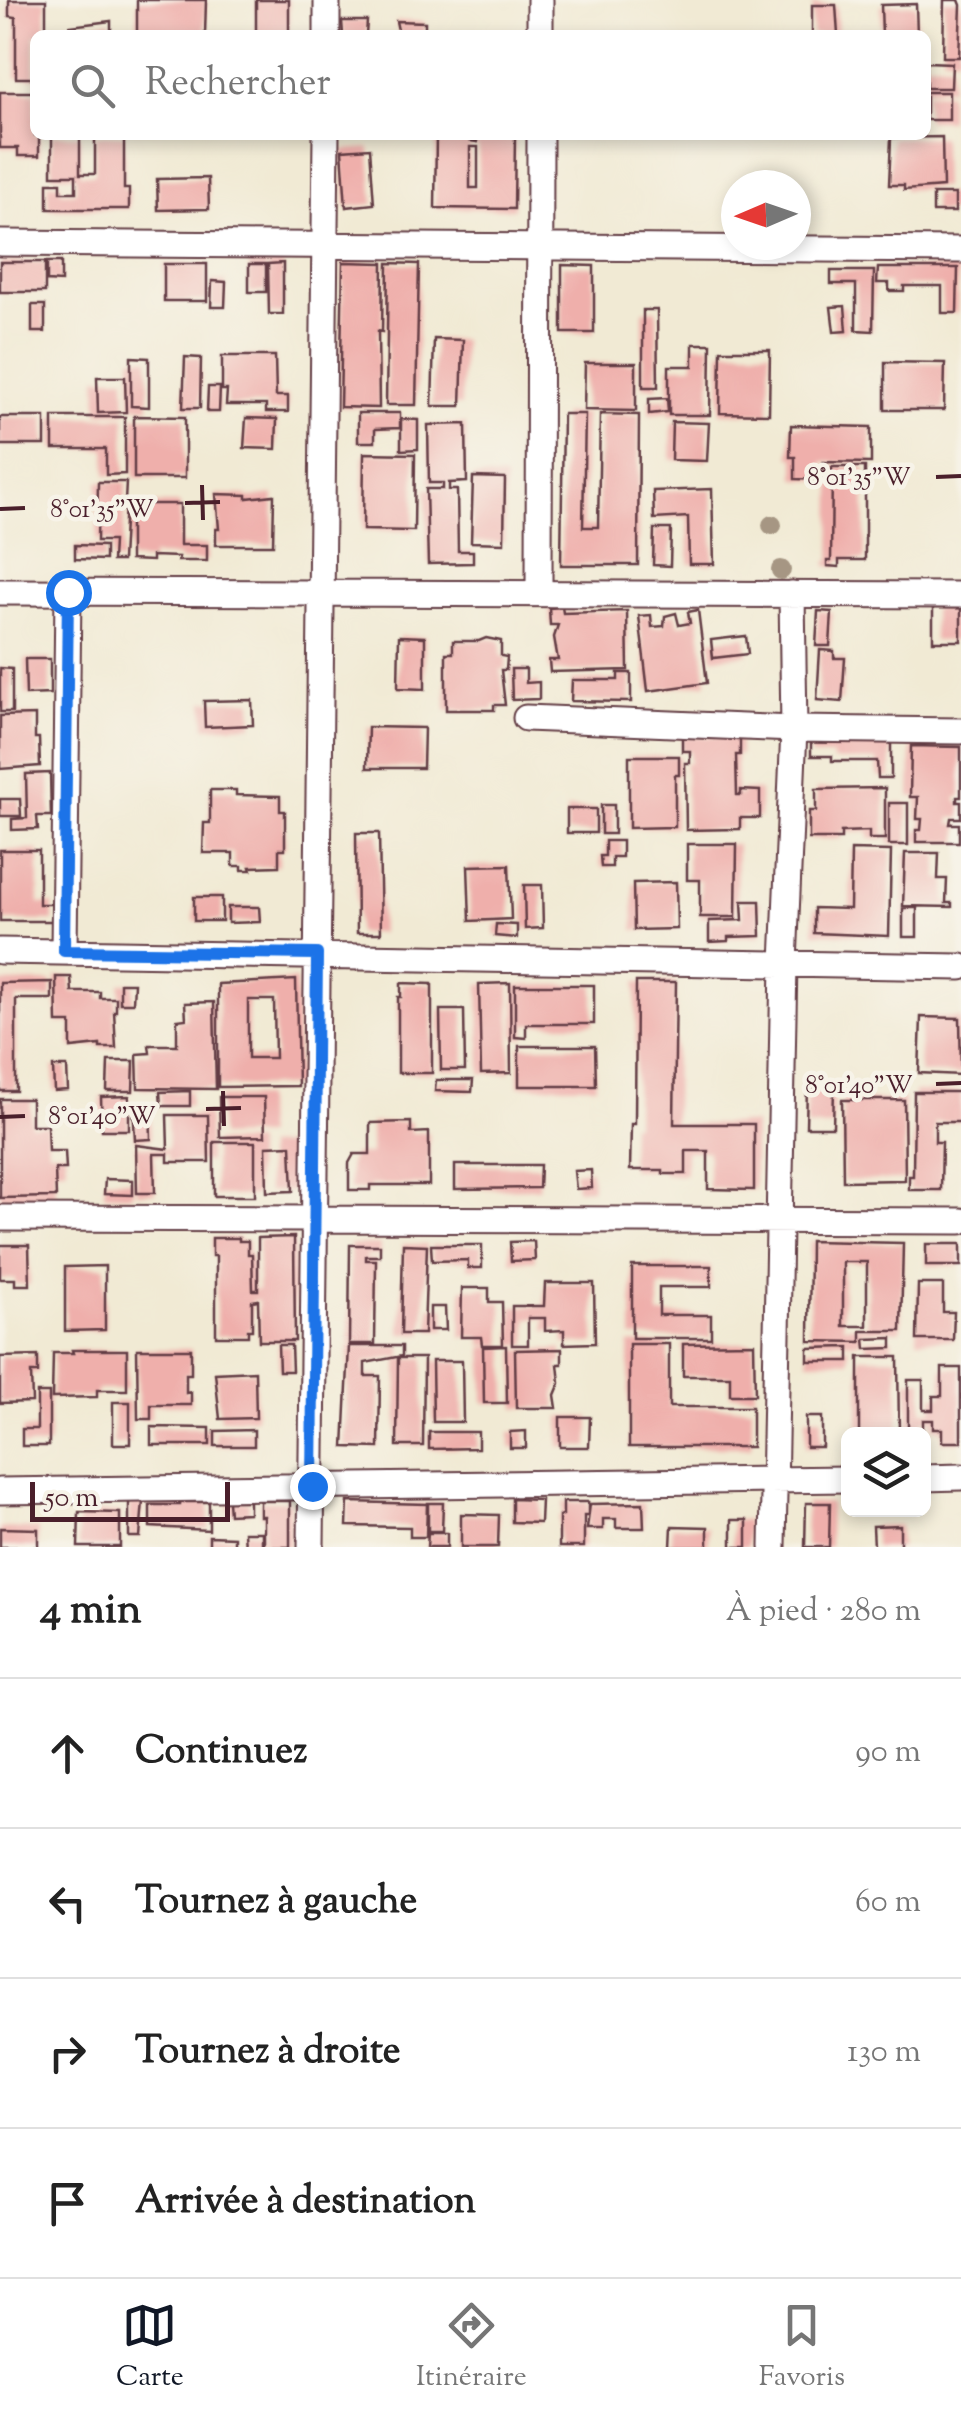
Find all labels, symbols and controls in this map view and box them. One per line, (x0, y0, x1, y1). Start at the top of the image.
search box (30, 30, 931, 140)
icon: search (65, 58, 120, 113)
text: Rechercher (145, 58, 331, 112)
north arrow (721, 170, 811, 260)
text: 8°01'35"W (807, 461, 911, 497)
text: 8°01'35"W (50, 493, 154, 529)
route start (46, 570, 92, 616)
text: 8°01'40"W (805, 1069, 913, 1105)
text: 8°01'40"W (48, 1100, 156, 1136)
map controls (841, 1427, 931, 1517)
button: layers (841, 1427, 931, 1517)
route end (290, 1464, 336, 1510)
scale bar (30, 1477, 230, 1522)
text: 50 m (45, 1479, 99, 1519)
text: 4 min (40, 1582, 142, 1642)
text: À pied · 280 m (726, 1589, 921, 1635)
icon: ahead (40, 1726, 95, 1781)
text: Continuez (135, 1726, 307, 1780)
text: 90 m (855, 1730, 921, 1776)
icon: left (40, 1876, 95, 1931)
text: Tournez à gauche (135, 1876, 417, 1930)
text: 60 m (855, 1880, 921, 1926)
icon: right (40, 2026, 95, 2081)
text: Tournez à droite (135, 2026, 401, 2080)
text: 130 m (847, 2030, 921, 2076)
icon: arrive (40, 2176, 95, 2231)
text: Arrivée à destination (135, 2176, 476, 2230)
tab: Carte (116, 2298, 184, 2398)
tab: Itinéraire (416, 2298, 527, 2398)
tab: Favoris (759, 2298, 845, 2398)

